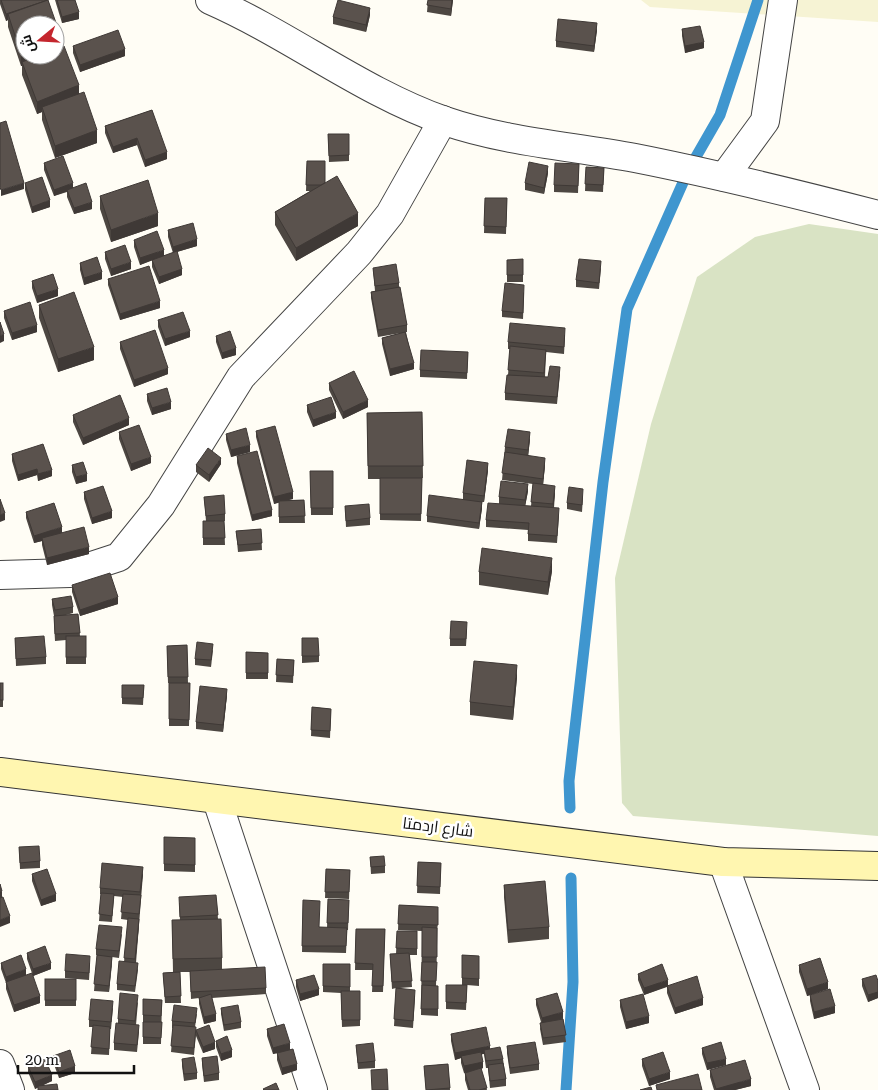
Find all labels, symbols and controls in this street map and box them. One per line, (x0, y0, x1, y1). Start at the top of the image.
north arrow (15, 15, 65, 65)
text: ش (17, 33, 39, 55)
street label: شارع اردمتا (401, 813, 474, 843)
scale bar (18, 1042, 134, 1074)
text: 20 m (25, 1051, 60, 1069)

